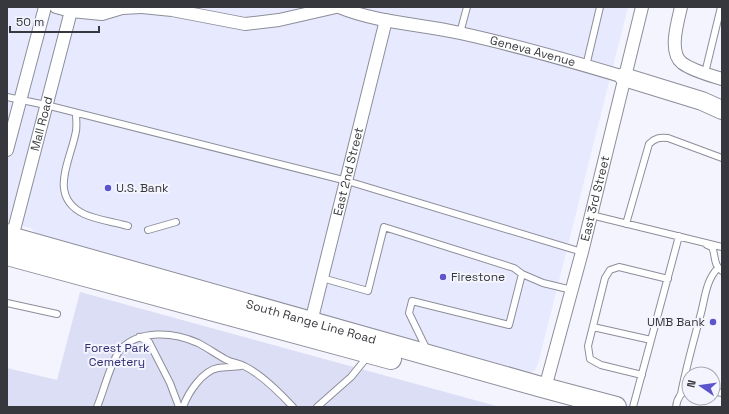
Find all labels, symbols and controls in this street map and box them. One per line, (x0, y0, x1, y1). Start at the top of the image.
scale bar (10, 8, 99, 34)
text: 50 m (16, 14, 44, 30)
street label: Geneva Avenue (488, 32, 577, 70)
street label: Mall Road (27, 95, 56, 153)
street label: East 2nd Street (330, 126, 367, 217)
street label: East 3rd Street (577, 154, 613, 243)
place label: U.S. Bank (116, 180, 169, 196)
marker: U.S. Bank (103, 183, 113, 193)
place label: Firestone (451, 269, 505, 285)
marker: Firestone (438, 272, 448, 282)
street label: South Range Line Road (244, 296, 378, 348)
place label: UMB Bank (647, 314, 706, 330)
marker: UMB Bank (708, 317, 718, 327)
park label: Forest Park Cemetery (85, 340, 150, 370)
north arrow (681, 366, 721, 406)
text: N (684, 379, 699, 389)

